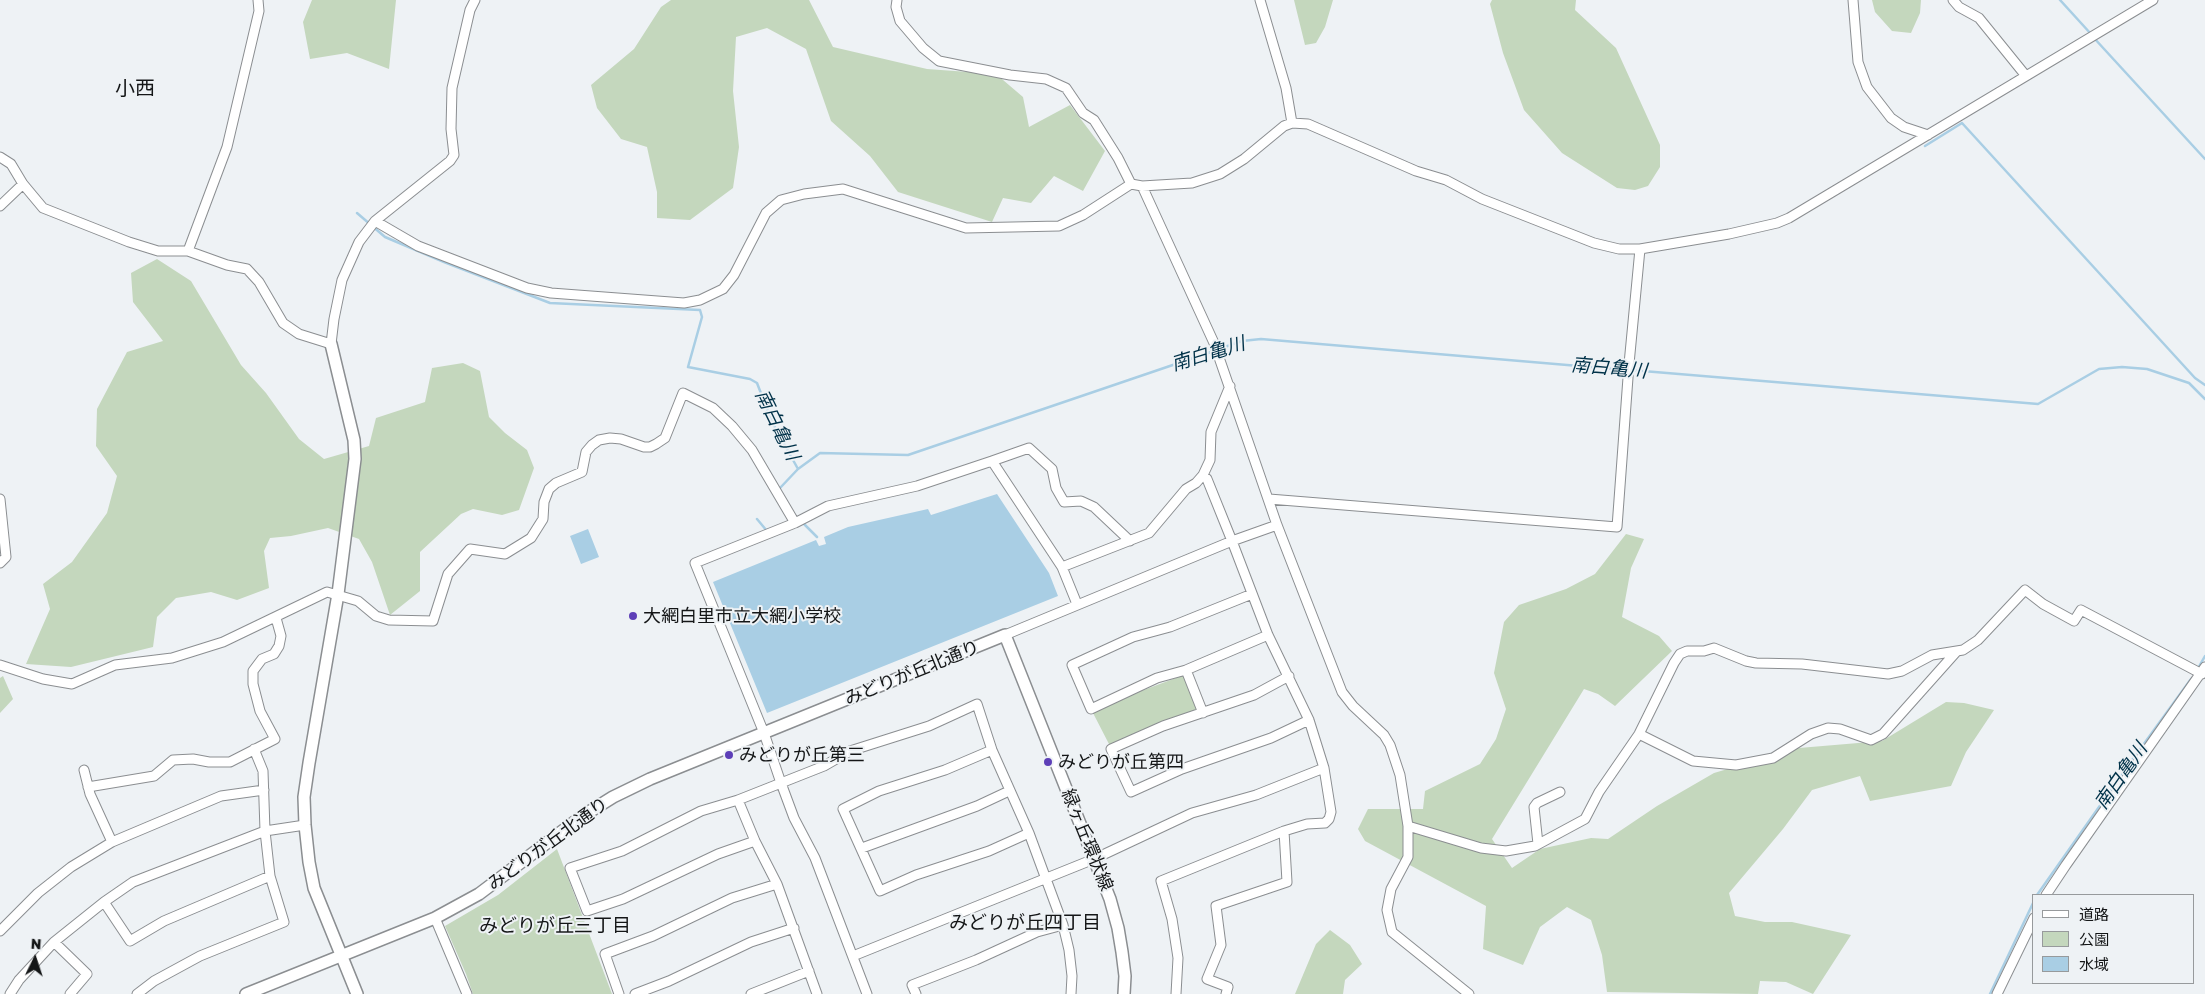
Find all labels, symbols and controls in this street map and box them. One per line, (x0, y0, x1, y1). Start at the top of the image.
district label: 小西 (115, 77, 155, 101)
water label: 南白亀川 (1168, 332, 1248, 376)
water label: 南白亀川 (1570, 353, 1648, 383)
water label: 南白亀川 (750, 386, 804, 464)
place label: 大網白里市立大網小学校 (643, 605, 841, 627)
marker: 大網白里市立大網小学校 (627, 610, 639, 622)
street label: みどりが丘北通り (841, 636, 983, 710)
water label: 南白亀川 (2090, 738, 2152, 814)
place label: みどりが丘第三 (739, 744, 865, 766)
marker: みどりが丘第三 (723, 749, 735, 761)
place label: みどりが丘第四 (1058, 751, 1184, 773)
marker: みどりが丘第四 (1042, 756, 1054, 768)
street label: 緑ヶ丘環状線 (1057, 786, 1117, 894)
street label: みどりが丘北通り (483, 793, 613, 895)
legend (2032, 894, 2195, 984)
text: 道路 (2079, 905, 2109, 923)
district label: みどりが丘四丁目 (949, 912, 1101, 934)
district label: みどりが丘三丁目 (479, 915, 631, 937)
text: 公園 (2079, 930, 2109, 948)
north arrow (10, 934, 60, 984)
text: N (30, 935, 42, 952)
text: 水域 (2079, 955, 2109, 973)

